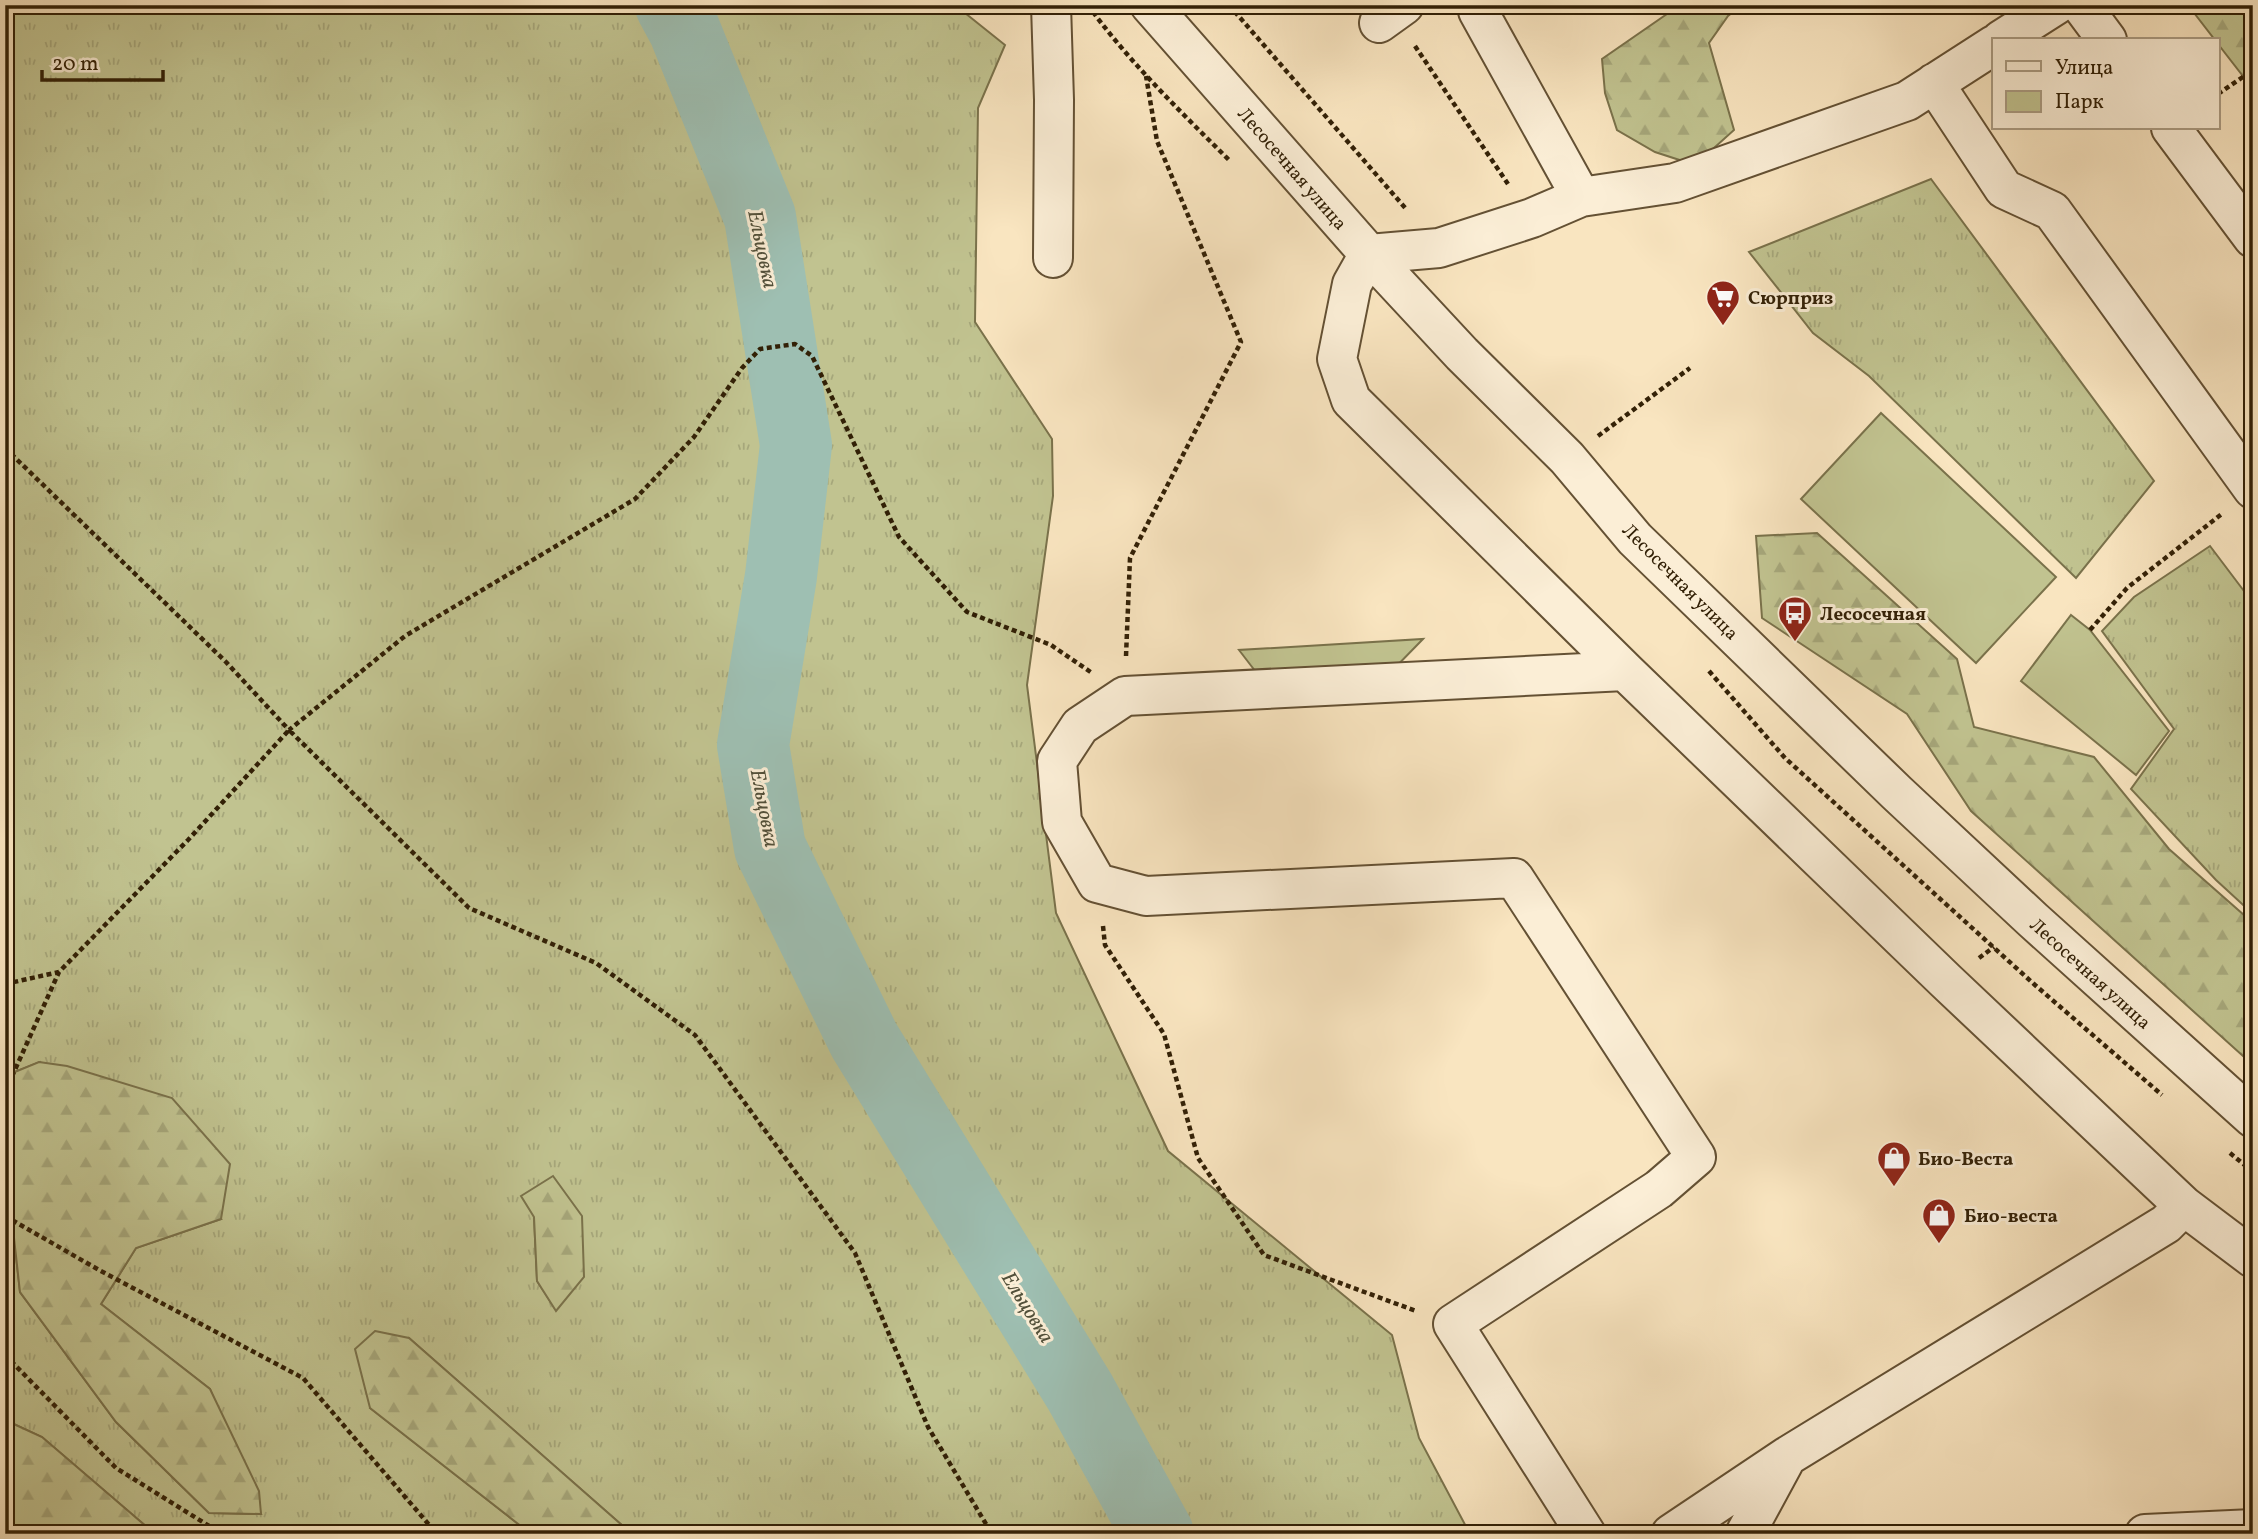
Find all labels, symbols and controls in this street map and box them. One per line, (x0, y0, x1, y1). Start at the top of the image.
scale bar (42, 38, 163, 82)
legend (1992, 38, 2220, 130)
text: 20 m (52, 50, 98, 79)
text: Улица (2055, 54, 2113, 83)
text: Парк (2055, 88, 2104, 117)
street label: Лесосечная улица (1231, 102, 1352, 236)
water label: Ельцовка (739, 207, 784, 291)
supermarket icon: Сюрприз (1704, 278, 1742, 327)
place label: Сюрприз (1748, 286, 1833, 312)
street label: Лесосечная улица (1616, 518, 1744, 646)
bus stop icon: Лесосечная (1776, 594, 1814, 643)
place label: Лесосечная (1820, 602, 1926, 628)
water label: Ельцовка (742, 767, 785, 850)
street label: Лесосечная улица (2023, 913, 2156, 1036)
shop icon: Био-Веста (1875, 1139, 1913, 1188)
place label: Био-Веста (1918, 1147, 2013, 1173)
shop icon: Био-веста (1920, 1196, 1958, 1245)
place label: Био-веста (1964, 1204, 2058, 1230)
water label: Ельцовка (993, 1266, 1060, 1349)

